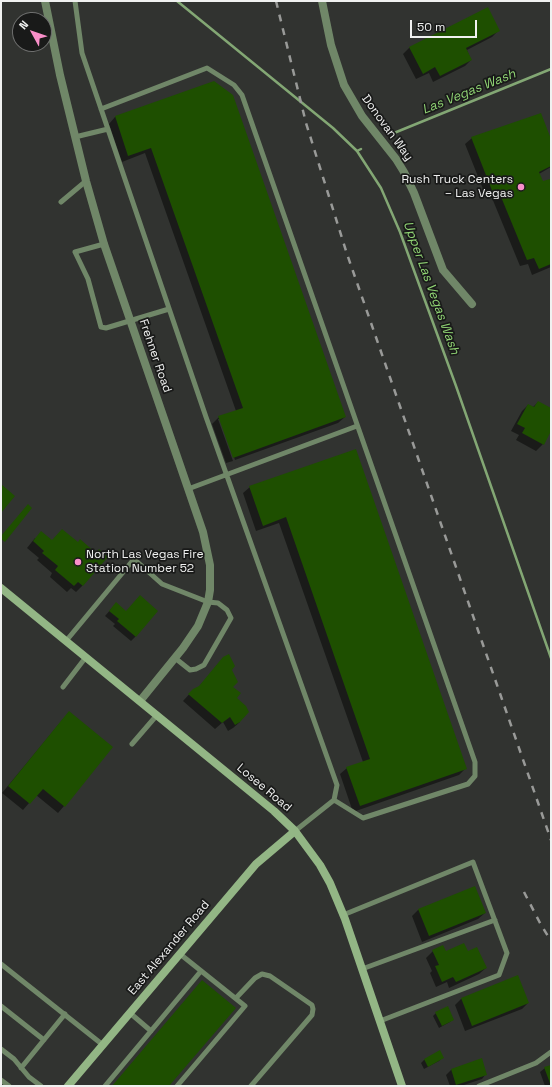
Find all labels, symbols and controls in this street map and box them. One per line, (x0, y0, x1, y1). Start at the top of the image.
north arrow (12, 12, 52, 52)
scale bar (412, 12, 479, 38)
text: N (16, 18, 31, 32)
text: 50 m (417, 19, 445, 35)
water label: Las Vegas Wash (420, 66, 518, 118)
street label: Donovan Way (358, 92, 416, 164)
place label: Rush Truck Centers – Las Vegas (401, 173, 513, 201)
marker: Rush Truck Centers – Las Vegas (516, 182, 526, 192)
water label: Upper Las Vegas Wash (400, 219, 462, 357)
street label: Frehner Road (136, 317, 174, 395)
place label: North Las Vegas Fire Station Number 52 (86, 548, 204, 576)
marker: North Las Vegas Fire Station Number 52 (73, 557, 83, 567)
street label: Losee Road (234, 761, 294, 815)
street label: East Alexander Road (125, 898, 213, 998)

